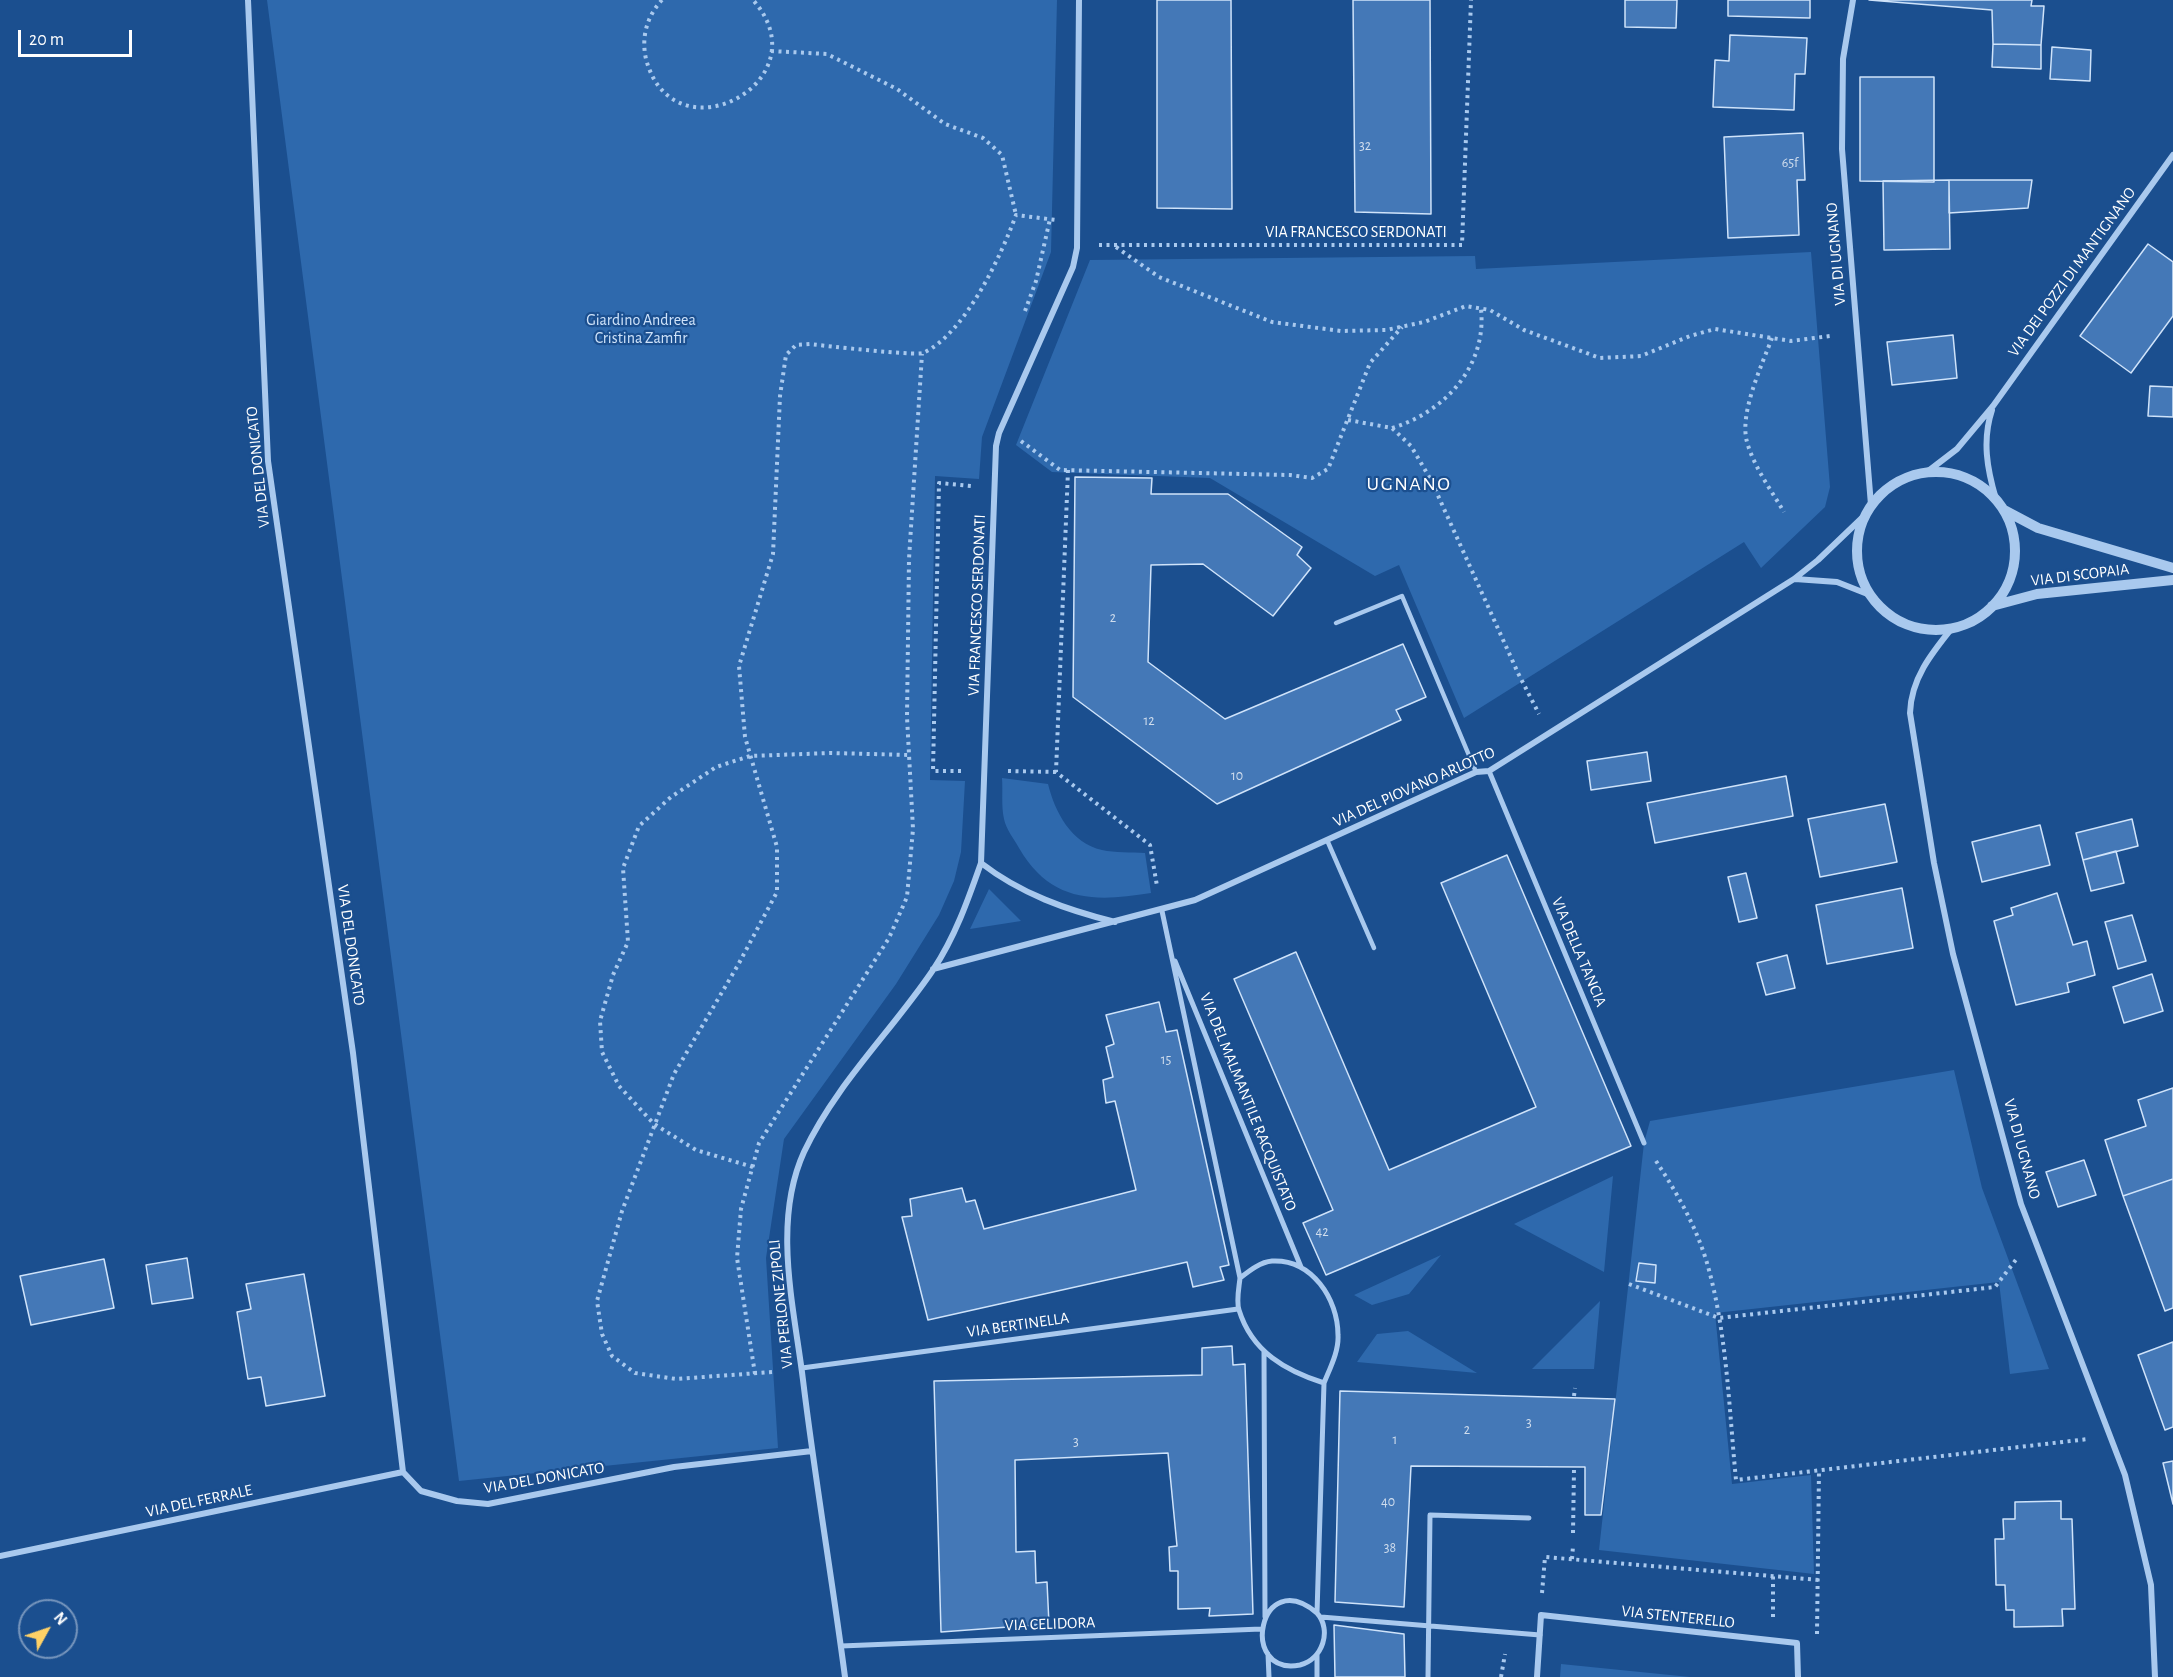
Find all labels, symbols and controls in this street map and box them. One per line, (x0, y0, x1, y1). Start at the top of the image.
scale bar (21, 18, 135, 56)
text: 20 m (29, 31, 64, 49)
house number: 32 (1359, 138, 1371, 154)
house number: 65f (1782, 155, 1798, 171)
street label: VIA DEI POZZI DI MANTIGNANO (2004, 184, 2140, 360)
street label: VIA DI UGNANO (1822, 202, 1850, 306)
street label: VIA FRANCESCO SERDONATI (1265, 222, 1447, 242)
park label: Giardino Andreea Cristina Zamfir (586, 310, 696, 348)
street label: VIA DEL DONICATO (242, 405, 274, 529)
district label: UGNANO (1367, 472, 1451, 496)
street label: VIA FRANCESCO SERDONATI (964, 514, 990, 696)
street label: VIA DI SCOPAIA (2030, 559, 2130, 591)
house number: 2 (1110, 610, 1116, 626)
house number: 12 (1143, 713, 1155, 729)
street label: VIA DEL PIOVANO ARLOTTO (1330, 743, 1498, 831)
house number: 10 (1231, 768, 1243, 784)
street label: VIA DEL DONICATO (333, 883, 369, 1007)
street label: VIA DELLA TANCIA (1547, 894, 1611, 1010)
street label: VIA DEL MALMANTILE RACQUISTATO (1195, 990, 1301, 1214)
house number: 15 (1161, 1052, 1171, 1068)
street label: VIA DI UGNANO (1999, 1097, 2045, 1201)
house number: 42 (1315, 1224, 1329, 1240)
street label: VIA PERLONE ZIPOLI (765, 1238, 797, 1370)
street label: VIA BERTINELLA (966, 1308, 1070, 1342)
house number: 3 (1526, 1415, 1532, 1431)
house number: 2 (1464, 1422, 1470, 1438)
house number: 1 (1393, 1432, 1397, 1448)
house number: 3 (1073, 1434, 1079, 1450)
street label: VIA DEL DONICATO (482, 1458, 606, 1498)
street label: VIA DEL FERRALE (144, 1480, 254, 1522)
house number: 40 (1381, 1494, 1395, 1510)
house number: 38 (1384, 1540, 1396, 1556)
north arrow (18, 1599, 78, 1659)
street label: VIA STENTERELLO (1620, 1602, 1736, 1632)
text: N (51, 1609, 70, 1628)
street label: VIA CELIDORA (1004, 1613, 1096, 1635)

